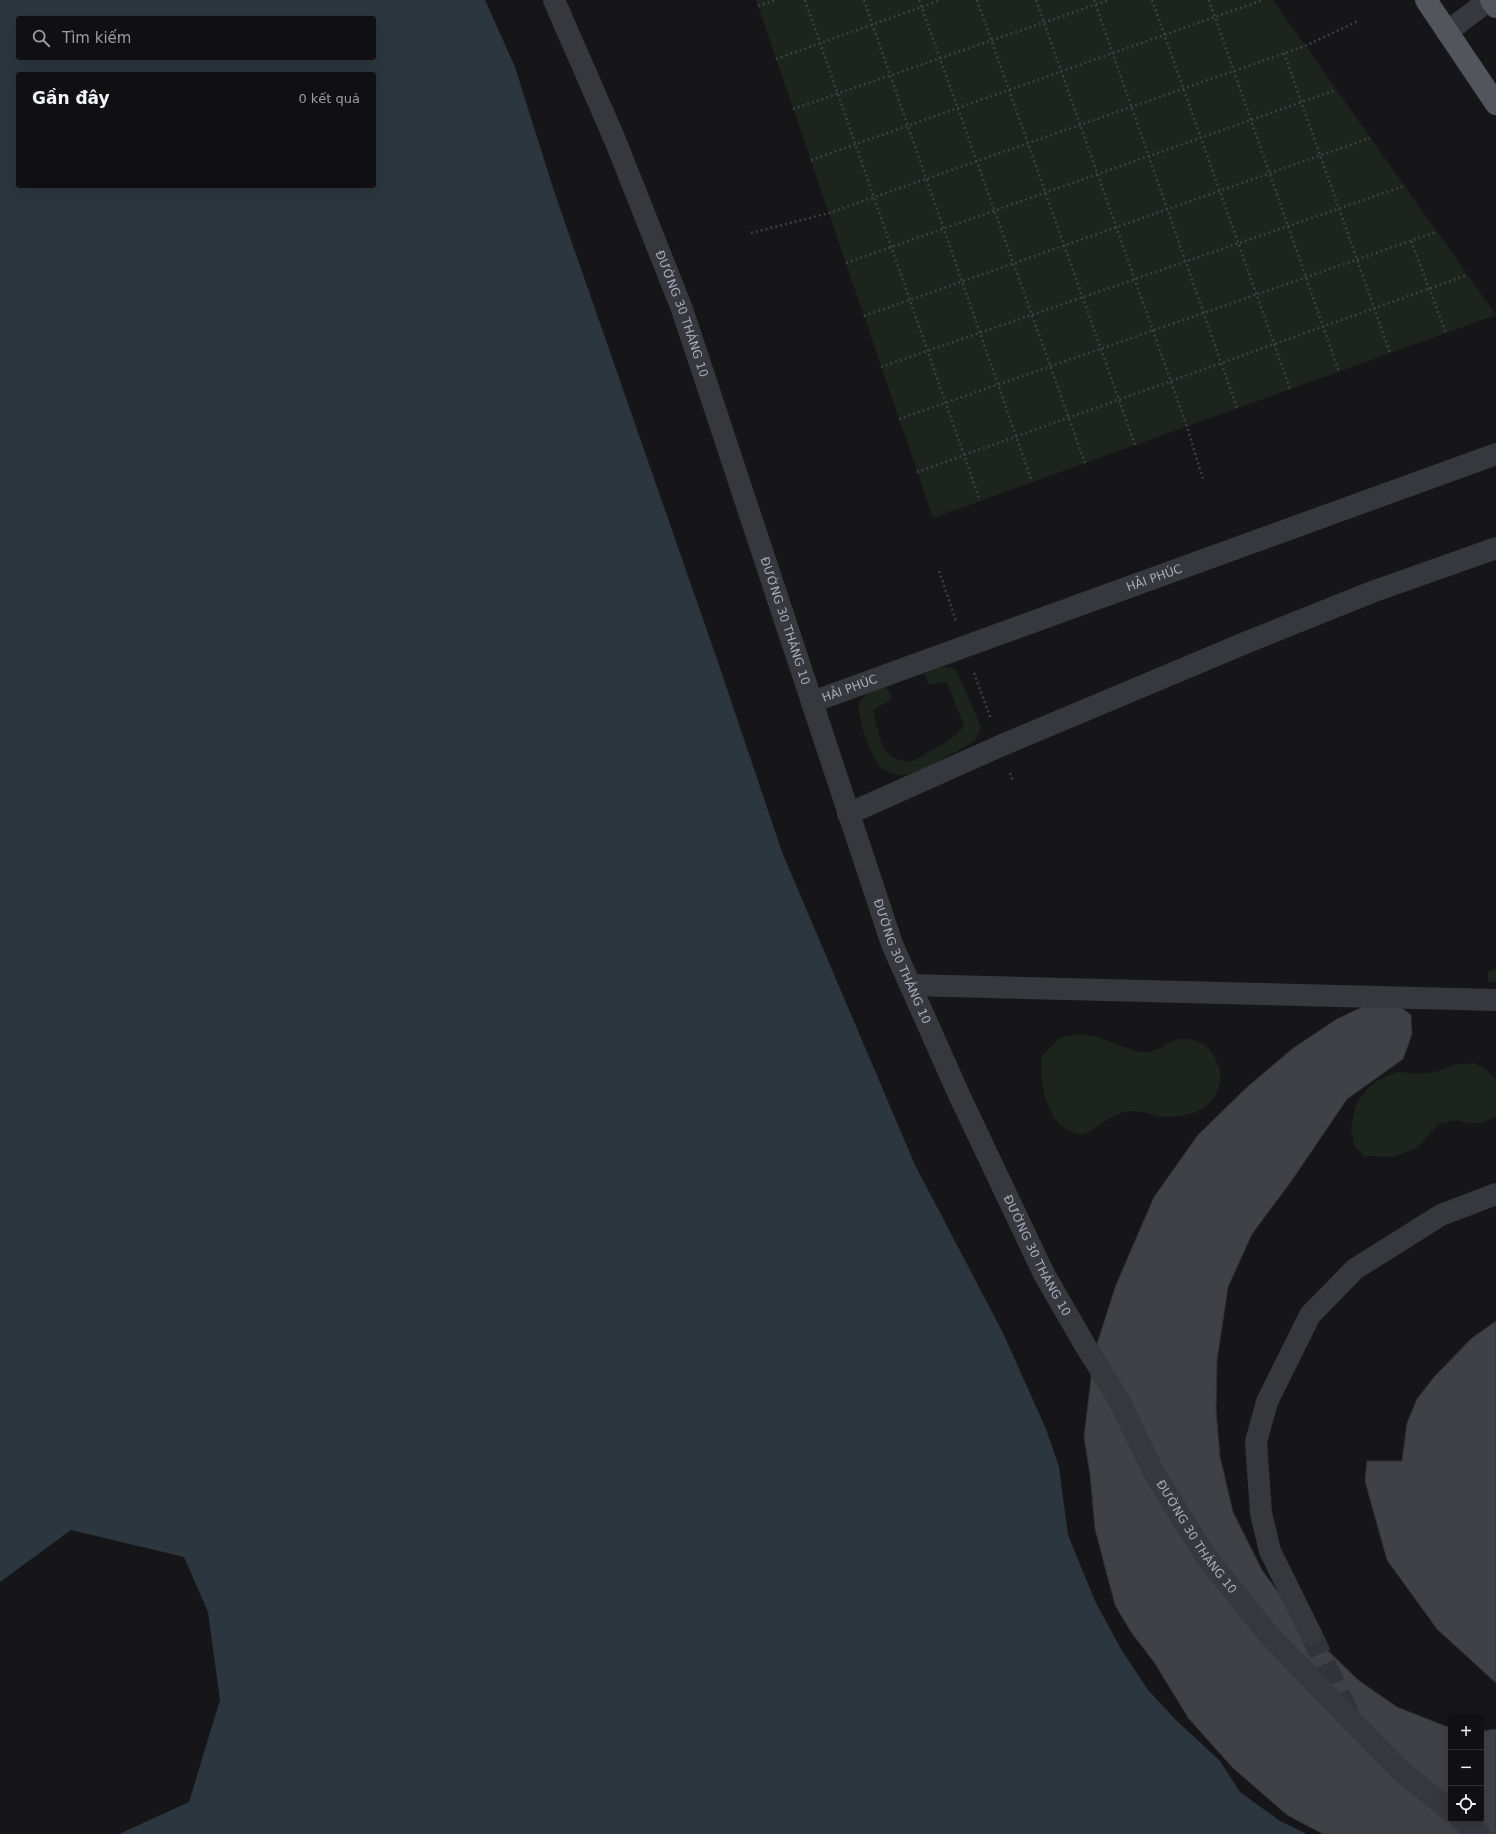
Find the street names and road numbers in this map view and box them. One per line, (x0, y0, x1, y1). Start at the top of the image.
street label: ĐƯỜNG 30 THÁNG 10 (652, 248, 711, 379)
street label: ĐƯỜNG 30 THÁNG 10 (757, 555, 813, 687)
street label: HẢI PHÚC (1125, 561, 1184, 594)
street label: HẢI PHÚC (820, 672, 879, 705)
street label: ĐƯỜNG 30 THÁNG 10 (871, 897, 934, 1026)
street label: ĐƯỜNG 30 THÁNG 10 (1001, 1193, 1074, 1318)
street label: ĐƯỜNG 30 THÁNG 10 (1153, 1478, 1240, 1596)

